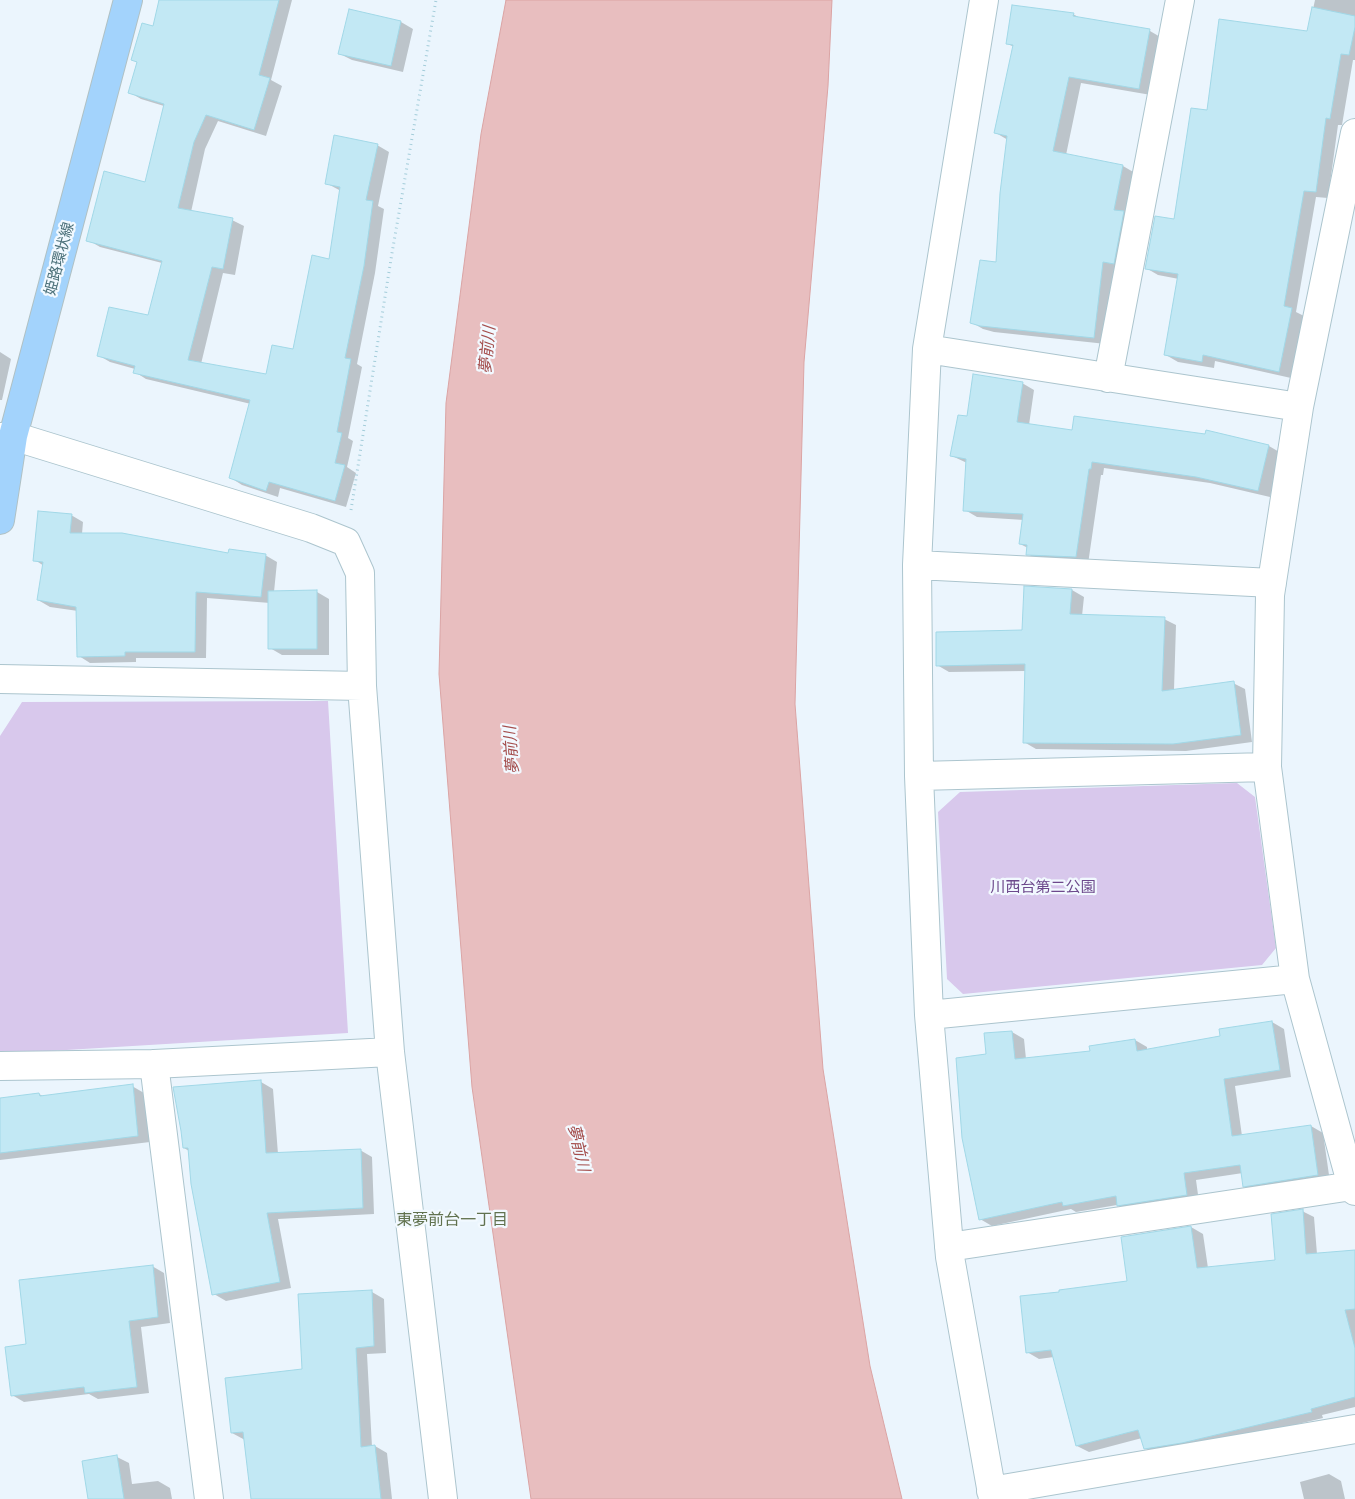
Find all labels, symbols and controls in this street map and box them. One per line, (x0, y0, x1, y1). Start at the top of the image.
street label: 姫路環状線 (42, 220, 78, 298)
water label: 夢前川 (476, 325, 500, 375)
water label: 夢前川 (501, 725, 523, 775)
park label: 川西台第二公園 (991, 879, 1095, 897)
water label: 夢前川 (563, 1122, 593, 1174)
district label: 東夢前台一丁目 (396, 1211, 508, 1231)

